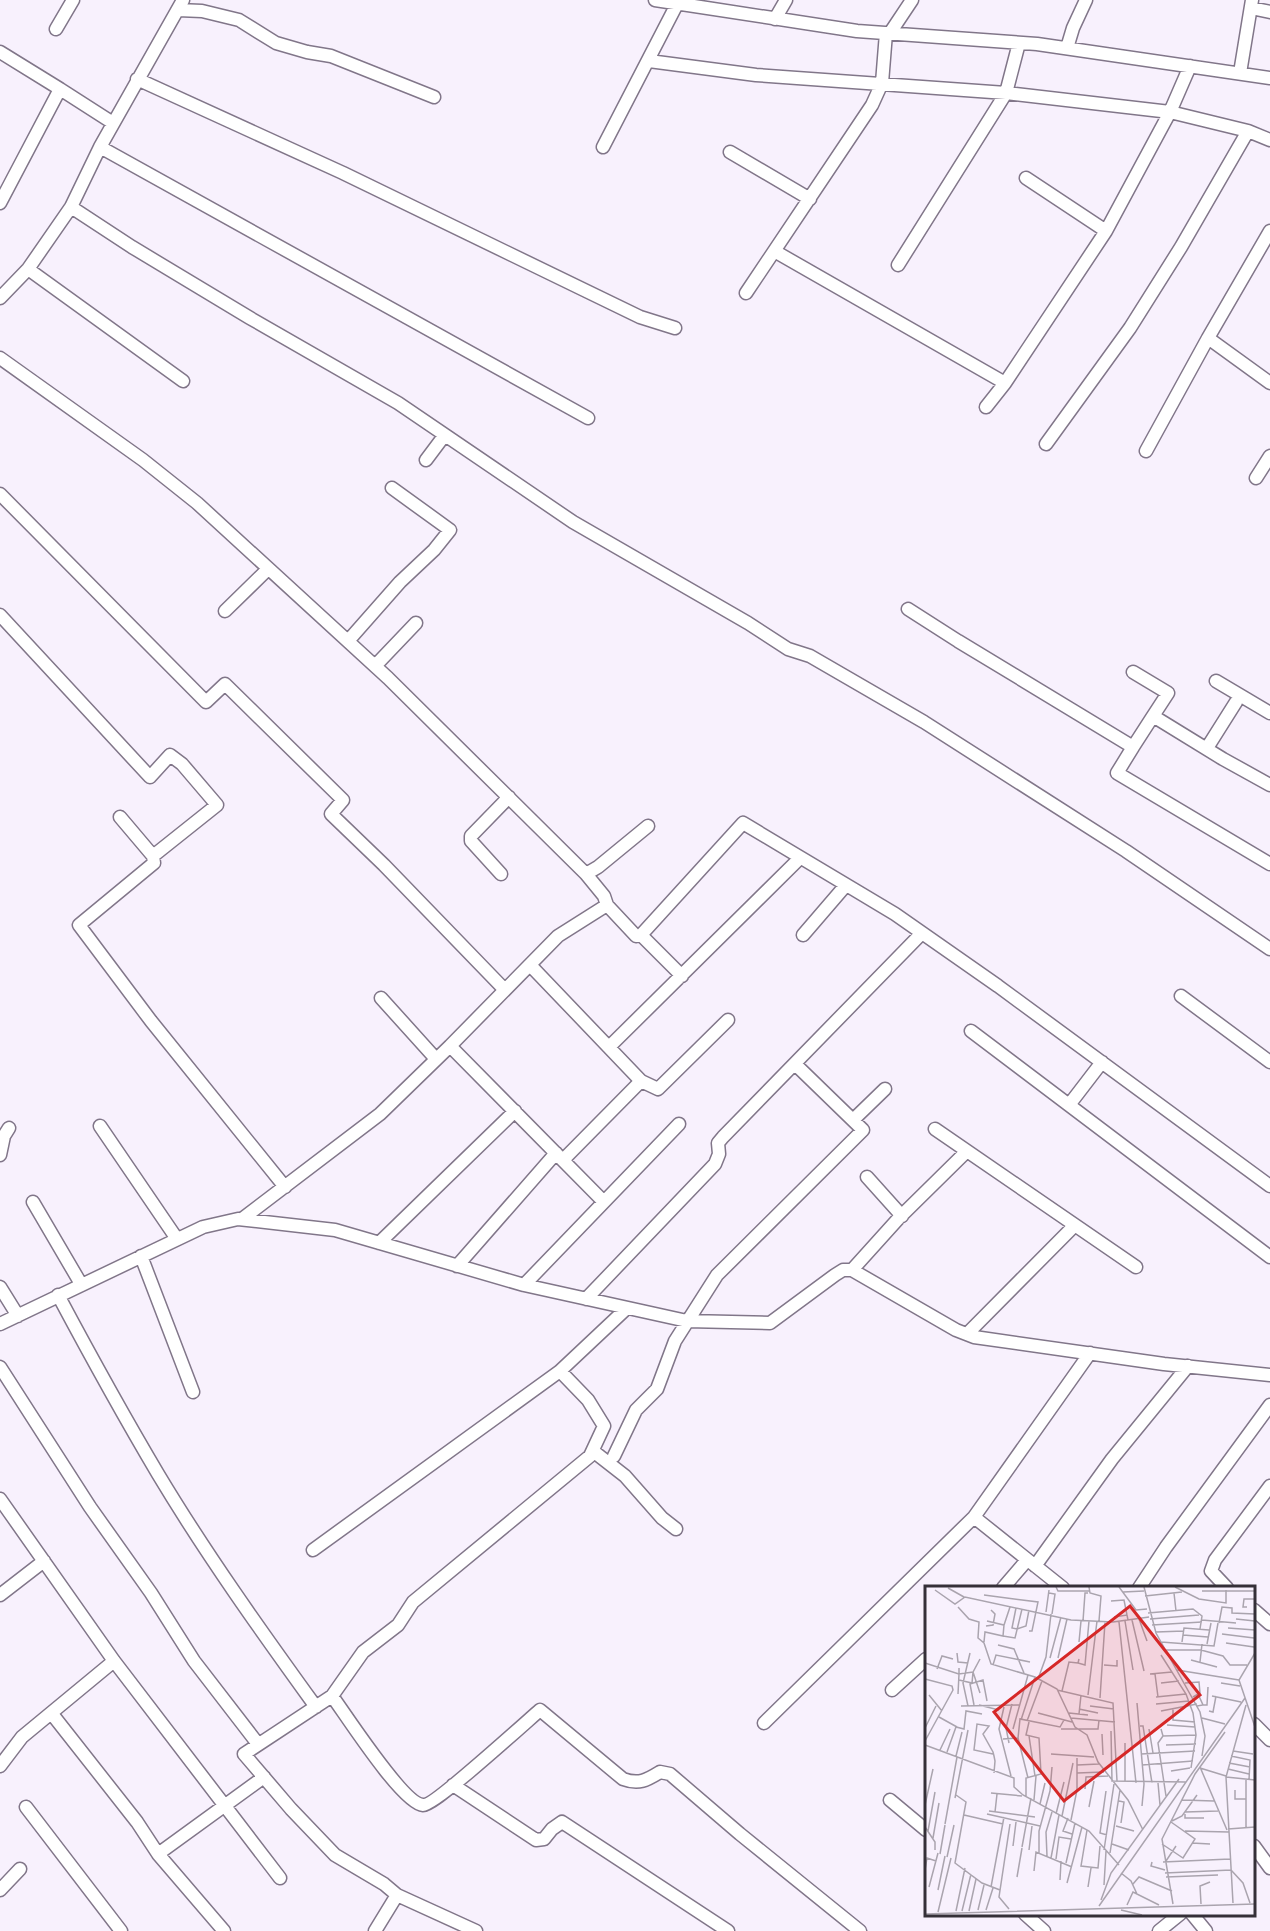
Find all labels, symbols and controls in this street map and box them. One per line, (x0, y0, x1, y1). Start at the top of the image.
inset map (925, 1586, 1255, 1916)

